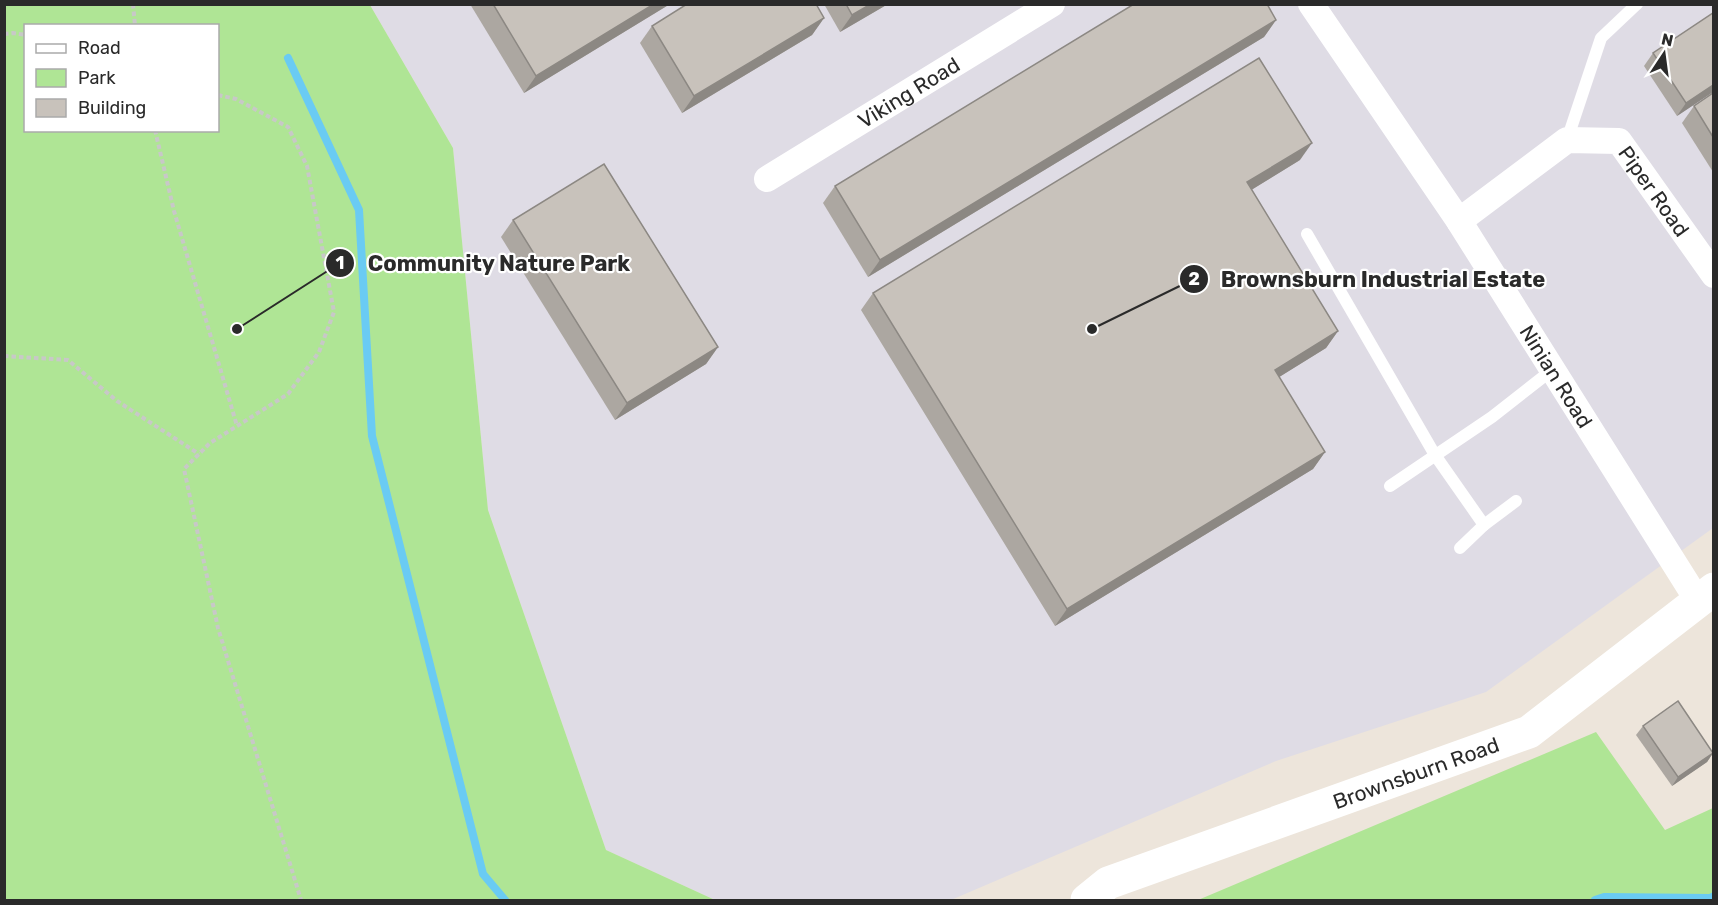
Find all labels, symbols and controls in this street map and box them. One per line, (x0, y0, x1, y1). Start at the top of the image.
legend (24, 24, 219, 132)
north arrow (1634, 24, 1694, 84)
text: N (1660, 29, 1675, 50)
text: Road (78, 37, 121, 59)
street label: Viking Road (853, 51, 964, 133)
text: Park (78, 67, 116, 89)
text: Building (78, 97, 146, 119)
street label: Piper Road (1614, 141, 1695, 241)
callout: Community Nature Park (325, 243, 642, 283)
text: Community Nature Park (368, 250, 630, 277)
text: 1 (336, 252, 344, 274)
callout: Brownsburn Industrial Estate (1179, 259, 1557, 299)
text: Brownsburn Industrial Estate (1221, 266, 1545, 293)
text: 2 (1188, 268, 1200, 290)
street label: Ninian Road (1515, 320, 1598, 432)
street label: Brownsburn Road (1329, 731, 1502, 814)

